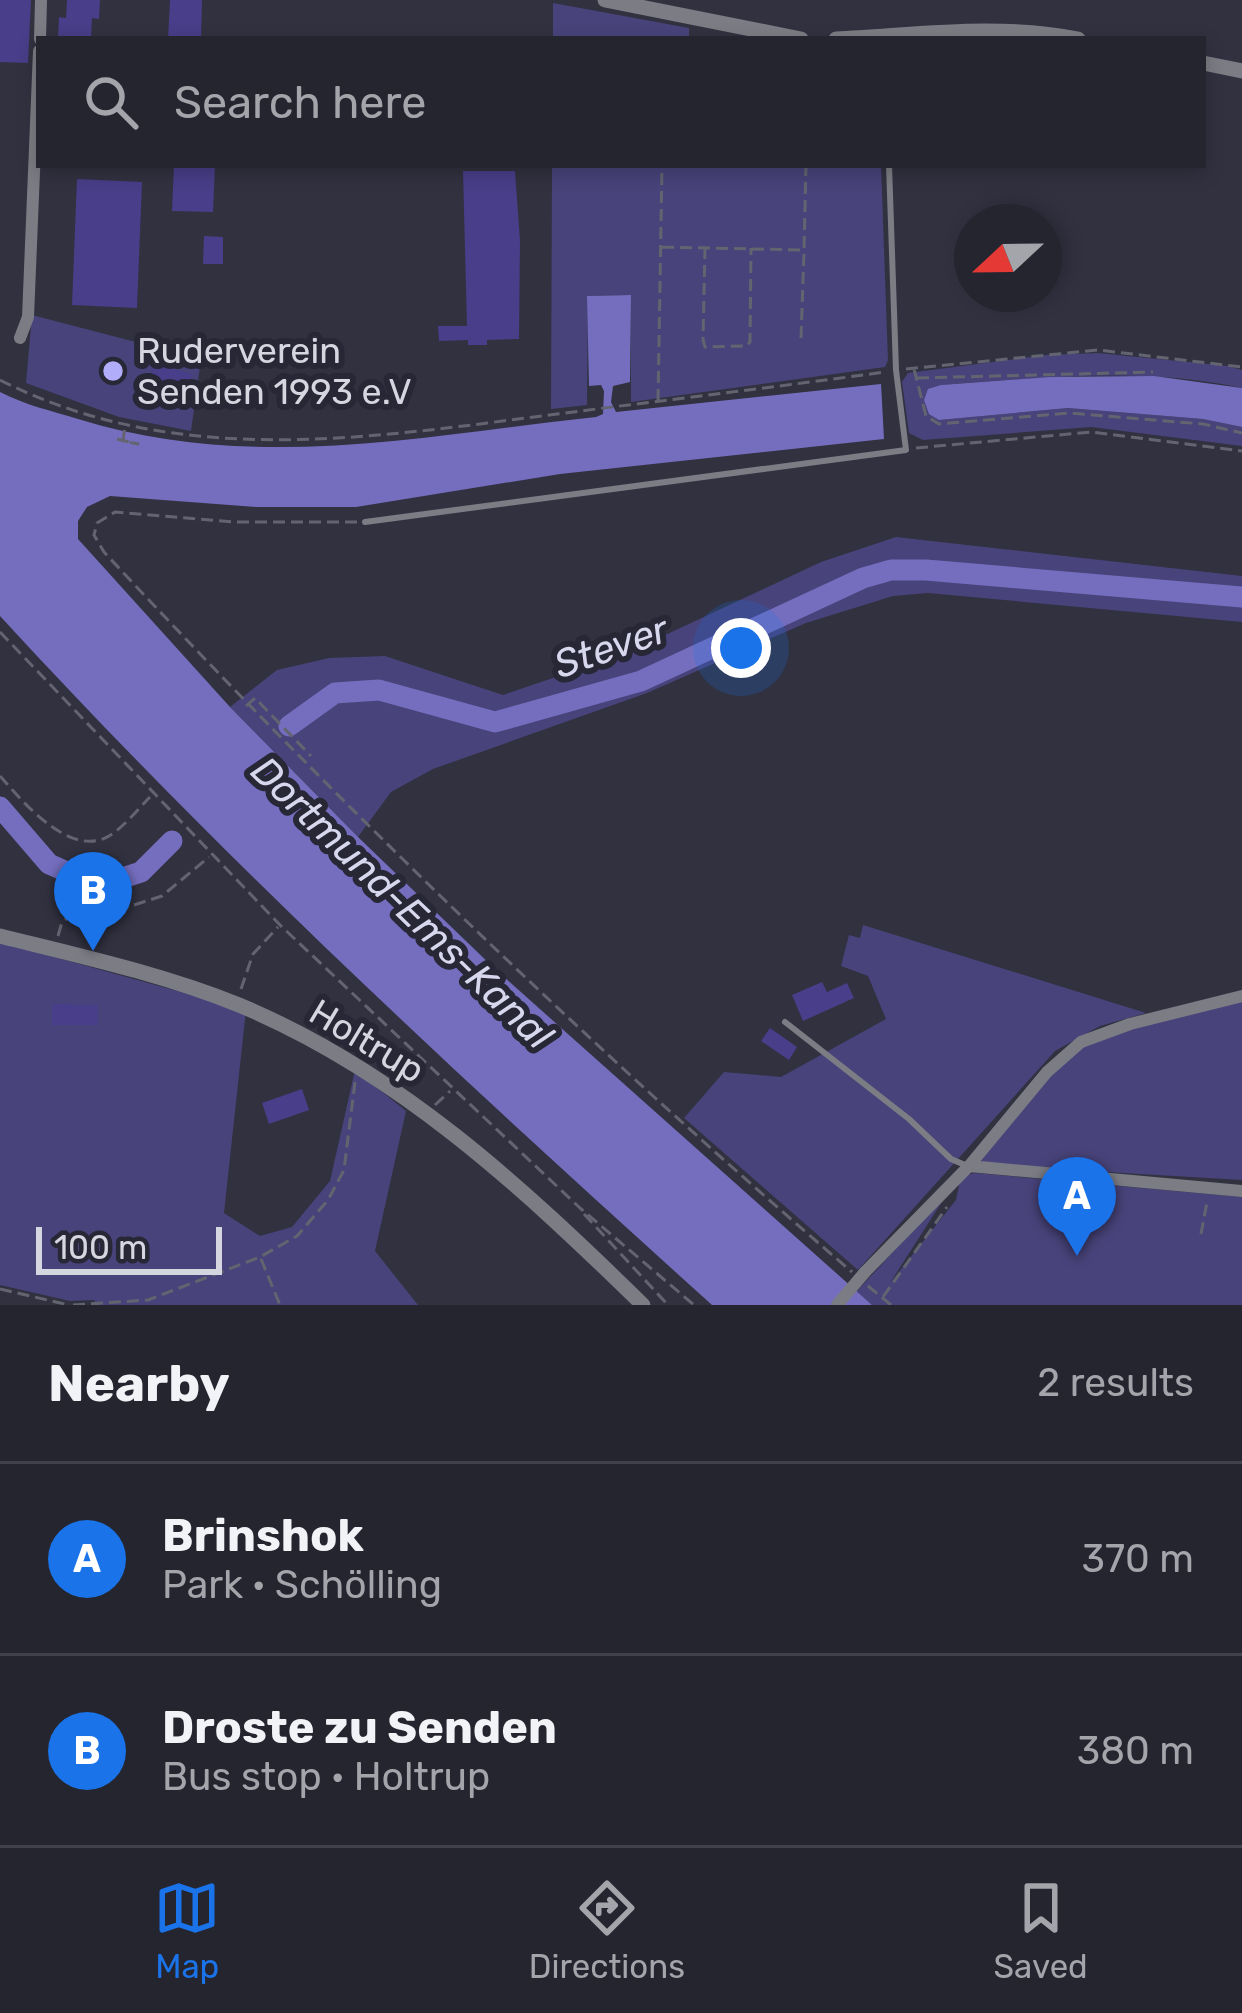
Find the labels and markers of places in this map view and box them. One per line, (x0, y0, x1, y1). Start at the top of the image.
place label: Ruderverein Senden 1993 e.V (137, 329, 412, 413)
marker: Ruderverein Senden 1993 e.V (100, 358, 126, 384)
pin: B (54, 852, 132, 951)
pin: A (1038, 1157, 1116, 1256)

